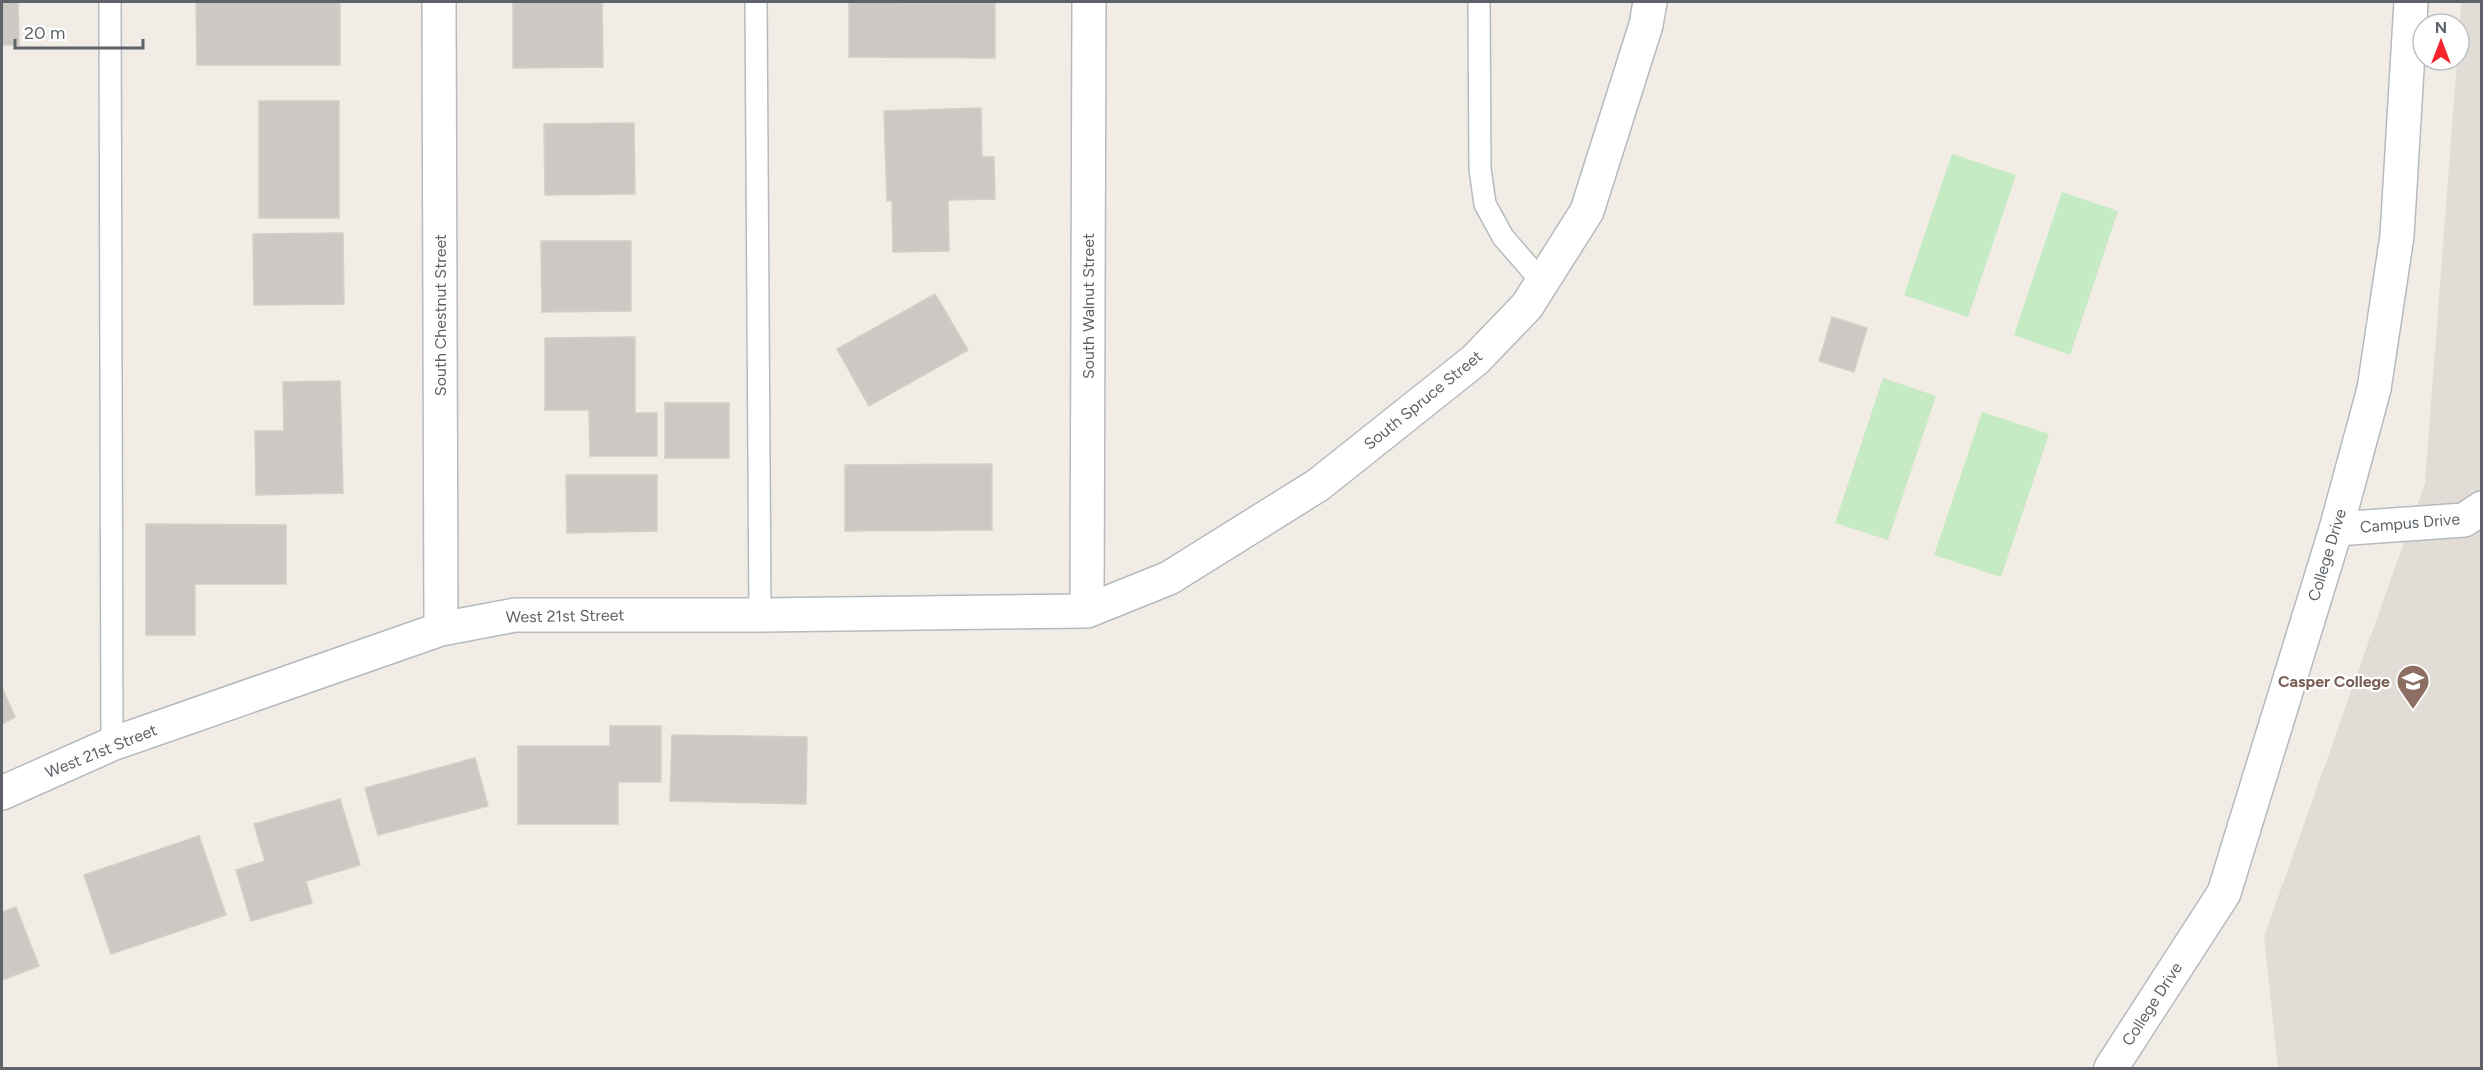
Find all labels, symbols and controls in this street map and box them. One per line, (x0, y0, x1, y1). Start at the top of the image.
scale bar (15, 12, 142, 50)
north arrow (2411, 12, 2471, 72)
text: N (2435, 18, 2447, 37)
text: 20 m (24, 22, 65, 44)
street label: South Walnut Street (1079, 233, 1098, 379)
street label: South Chestnut Street (431, 234, 450, 396)
street label: South Spruce Street (1360, 346, 1486, 454)
street label: College Drive (2304, 506, 2350, 604)
street label: Campus Drive (2359, 509, 2461, 537)
street label: West 21st Street (505, 605, 625, 627)
school or university icon: Casper College (2395, 663, 2431, 710)
place label: Casper College (2278, 672, 2390, 691)
street label: West 21st Street (42, 720, 160, 782)
street label: College Drive (2118, 958, 2186, 1049)

